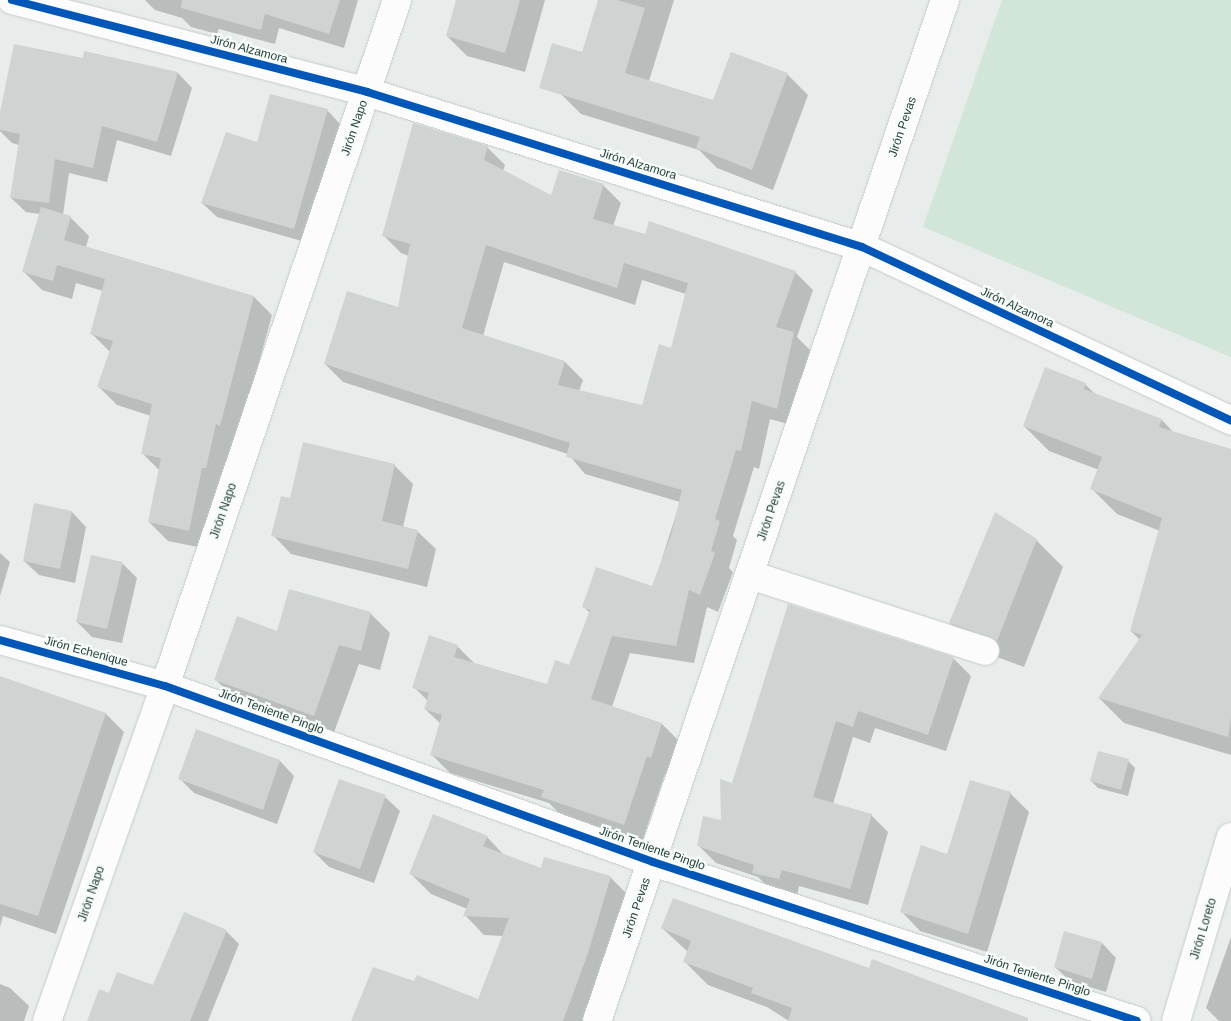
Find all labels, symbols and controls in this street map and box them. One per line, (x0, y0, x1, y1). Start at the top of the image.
street label: Jirón Alzamora (208, 33, 290, 67)
street label: Jirón Pevas (886, 95, 920, 159)
street label: Jirón Napo (339, 98, 371, 158)
street label: Jirón Alzamora (598, 146, 678, 184)
street label: Jirón Alzamora (978, 285, 1056, 331)
street label: Jirón Pevas (755, 479, 789, 543)
street label: Jirón Napo (208, 481, 240, 541)
street label: Jirón Echenique (43, 634, 129, 670)
street label: Jirón Teniente Pinglo (216, 686, 326, 738)
street label: Jirón Teniente Pinglo (597, 824, 707, 874)
street label: Jirón Napo (76, 864, 108, 924)
street label: Jirón Pevas (620, 876, 654, 940)
street label: Jirón Loreto (1188, 897, 1220, 961)
street label: Jirón Teniente Pinglo (982, 952, 1092, 1000)

